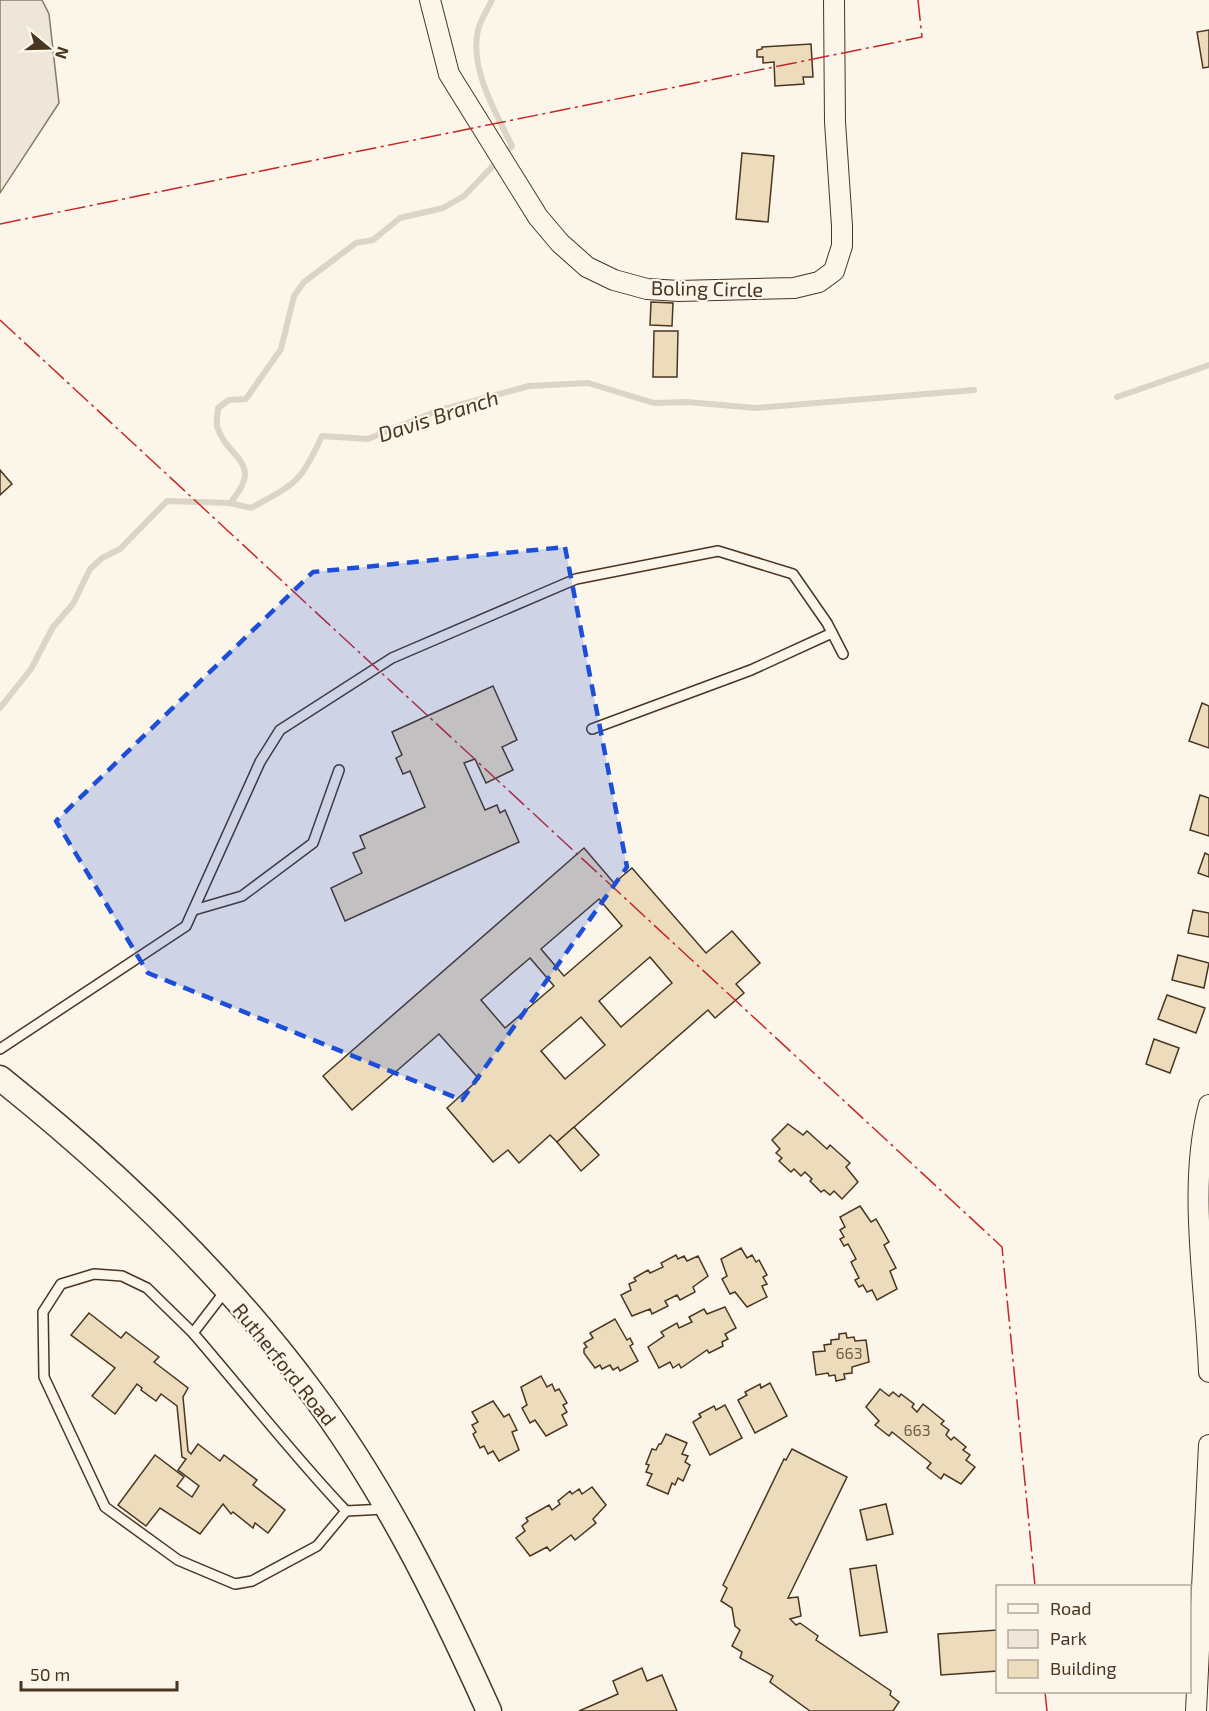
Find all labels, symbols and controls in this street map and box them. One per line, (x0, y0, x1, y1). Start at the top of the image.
north arrow (18, 18, 78, 78)
text: N (52, 44, 74, 62)
street label: Boling Circle (651, 275, 763, 301)
water label: Davis Branch (375, 384, 501, 446)
street label: Rutherford Road (228, 1298, 342, 1430)
house number: 663 (835, 1343, 863, 1362)
house number: 663 (903, 1420, 931, 1439)
legend (996, 1585, 1191, 1693)
text: Road (1050, 1597, 1091, 1619)
text: Park (1050, 1627, 1087, 1649)
scale bar (21, 1654, 177, 1692)
text: Building (1050, 1657, 1117, 1679)
text: 50 m (30, 1663, 70, 1685)

